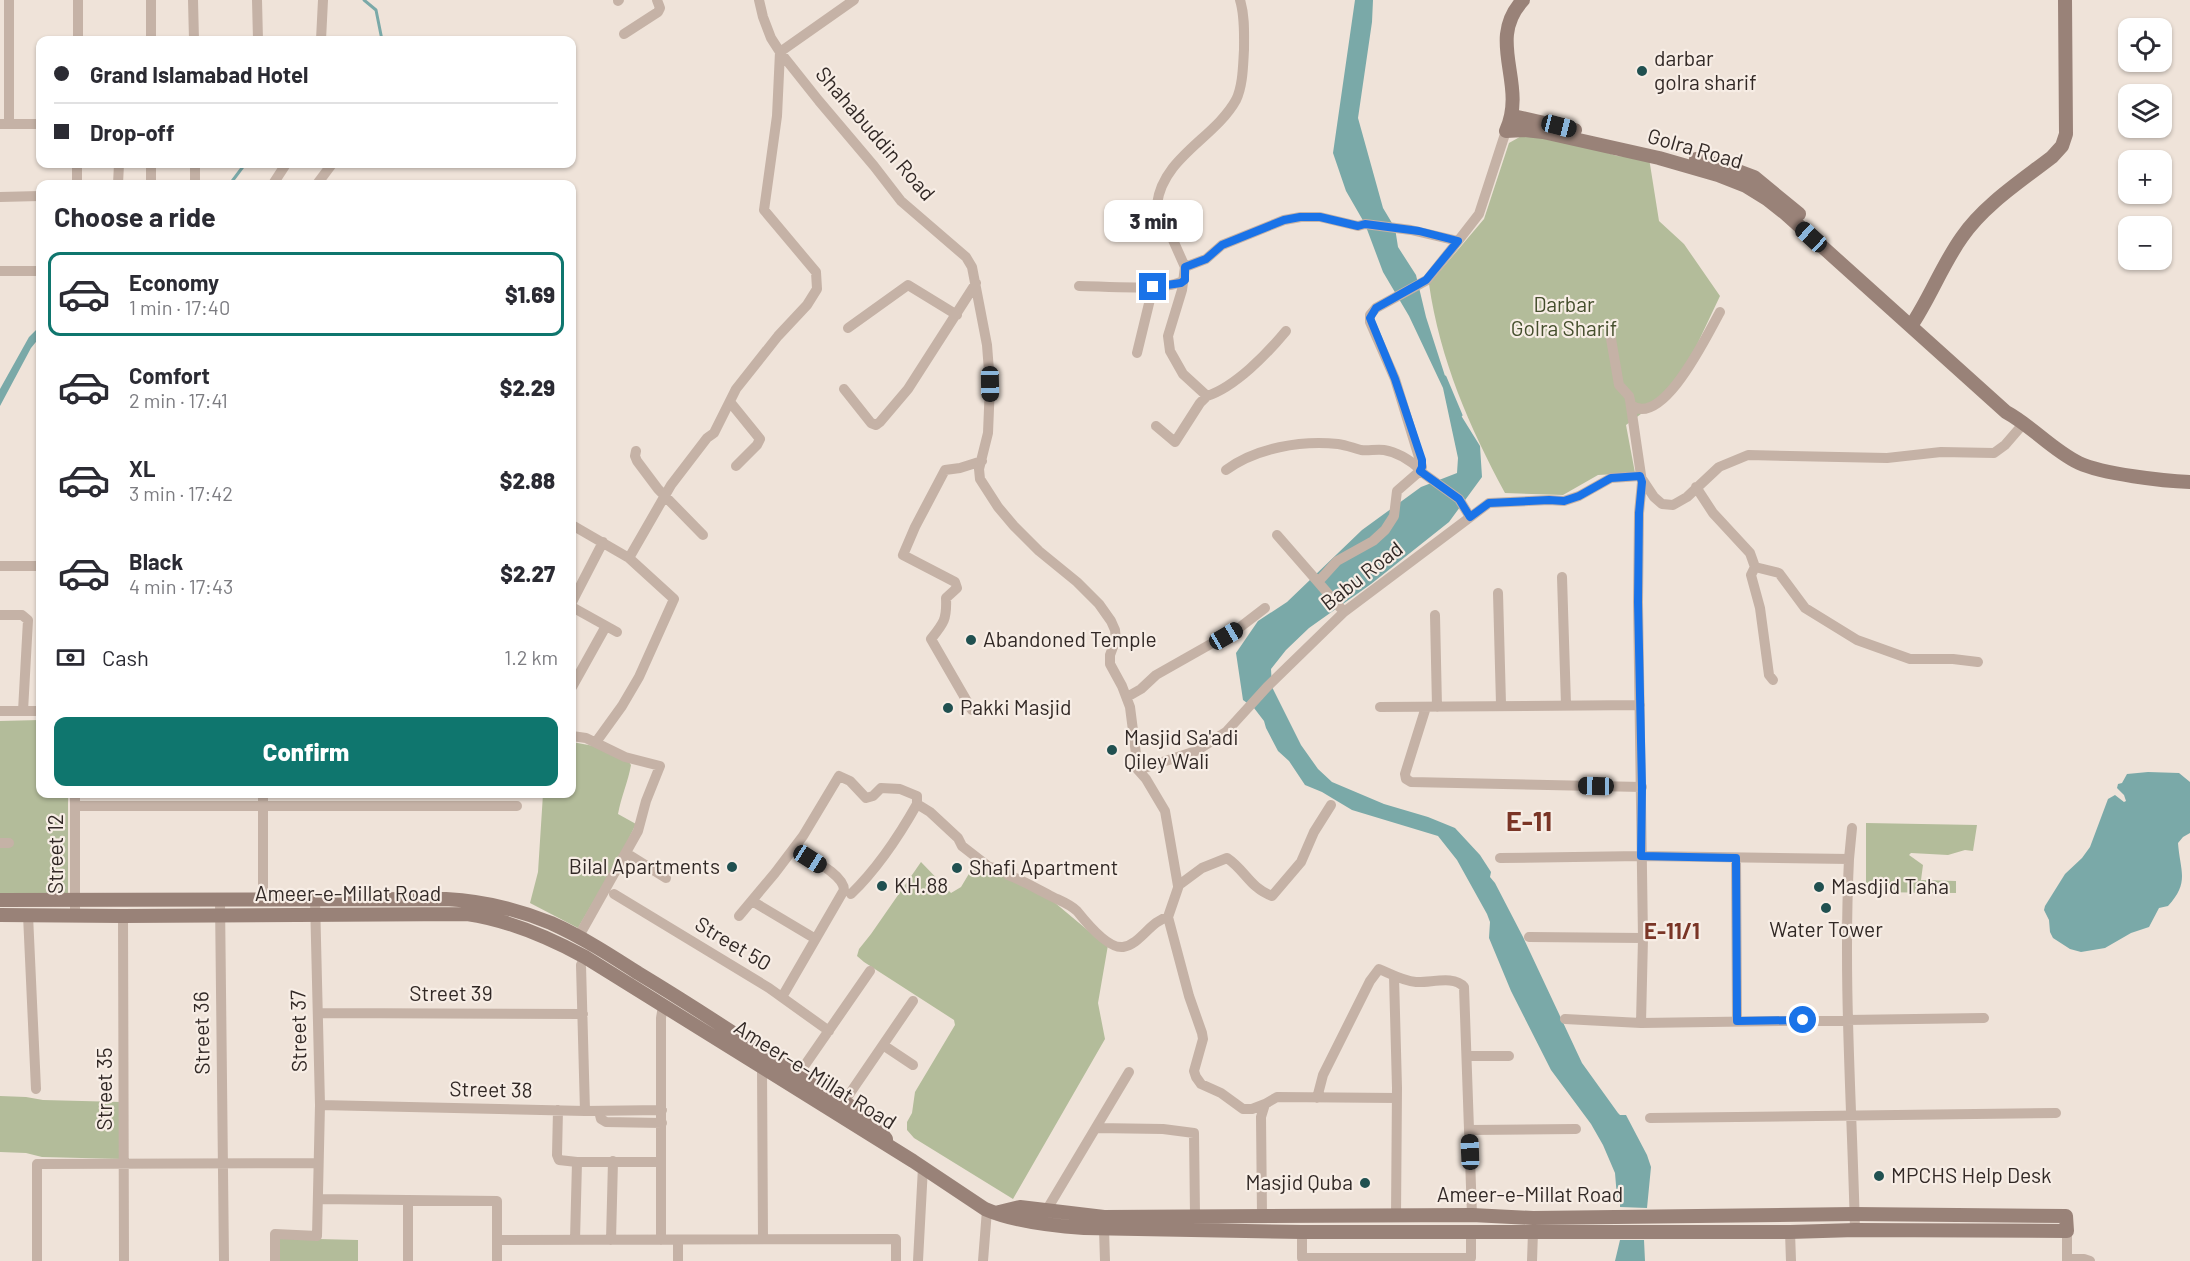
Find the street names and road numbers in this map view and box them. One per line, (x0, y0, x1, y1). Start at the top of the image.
street label: Shahabuddin Road (811, 61, 941, 205)
street label: Golra Road (1645, 122, 1746, 173)
street label: Babu Road (1315, 535, 1407, 615)
street label: Street 12 (42, 814, 67, 894)
street label: Ameer-e-Millat Road (255, 880, 441, 905)
street label: Street 50 (691, 910, 776, 975)
street label: Street 39 (409, 980, 493, 1005)
street label: Street 37 (284, 990, 311, 1072)
street label: Street 36 (187, 991, 214, 1075)
street label: Ameer-e-Millat Road (730, 1014, 902, 1134)
street label: Street 35 (91, 1047, 116, 1131)
street label: Street 38 (449, 1075, 533, 1102)
street label: Ameer-e-Millat Road (1437, 1181, 1623, 1206)

